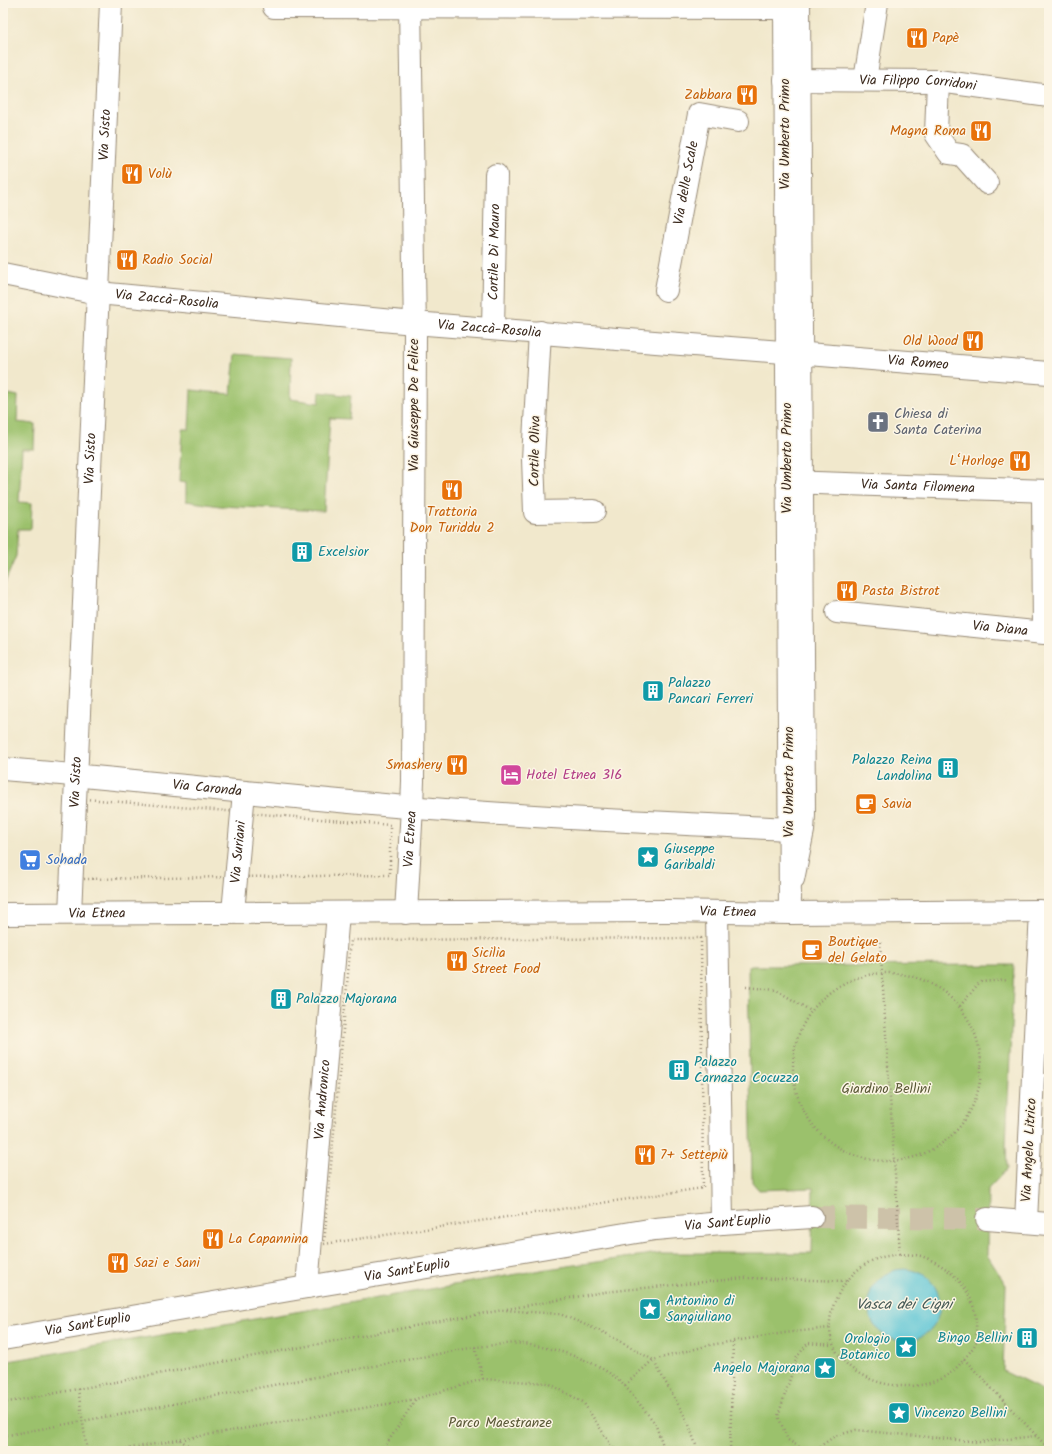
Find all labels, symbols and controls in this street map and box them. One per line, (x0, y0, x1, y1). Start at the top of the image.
restaurant icon: Papè (904, 25, 930, 51)
place label: Papè (932, 27, 959, 49)
street label: Via Filippo Corridoni (859, 69, 978, 97)
street label: Via Umberto Primo (774, 78, 796, 190)
restaurant icon: Zabbara (734, 82, 760, 108)
place label: Zabbara (684, 84, 732, 106)
street label: Via Sisto (93, 109, 117, 161)
restaurant icon: Magna Roma (968, 118, 994, 144)
place label: Magna Roma (890, 120, 966, 142)
street label: Via delle Scale (667, 138, 705, 227)
restaurant icon: Volù (119, 161, 145, 187)
place label: Volù (148, 163, 172, 185)
street label: Cortile Di Mauro (483, 203, 506, 301)
restaurant icon: Radio Social (114, 247, 140, 273)
place label: Radio Social (142, 249, 213, 271)
street label: Via Zaccà-Rosolia (114, 284, 220, 315)
street label: Via Zaccà-Rosolia (437, 314, 542, 344)
restaurant icon: Old Wood (960, 328, 986, 354)
place label: Old Wood (903, 330, 959, 352)
street label: Via Giuseppe De Felice (403, 338, 425, 472)
street label: Via Romeo (887, 349, 950, 376)
street label: Via Umberto Primo (776, 402, 798, 514)
place label: Chiesa di Santa Caterina (894, 403, 982, 441)
church icon: Chiesa di Santa Caterina (865, 409, 891, 435)
street label: Cortile Oliva (523, 415, 547, 487)
street label: Via Sisto (78, 432, 103, 485)
restaurant icon: L‘Horloge (1007, 448, 1033, 474)
place label: L‘Horloge (949, 450, 1005, 472)
street label: Via Santa Filomena (861, 474, 975, 499)
restaurant icon: Trattoria Don Turiddu 2 (439, 477, 465, 503)
place label: Trattoria Don Turiddu 2 (409, 501, 495, 539)
building icon: Excelsior (289, 539, 315, 565)
place label: Excelsior (318, 541, 370, 563)
restaurant icon: Pasta Bistrot (834, 578, 860, 604)
place label: Pasta Bistrot (862, 580, 940, 602)
street label: Via Diana (971, 615, 1029, 642)
place label: Palazzo Pancari Ferreri (668, 672, 754, 710)
building icon: Palazzo Pancari Ferreri (640, 678, 666, 704)
street label: Via Umberto Primo (778, 726, 800, 838)
place label: Palazzo Reina Landolina (852, 749, 932, 787)
restaurant icon: Smashery (444, 752, 470, 778)
place label: Smashery (386, 754, 442, 776)
building icon: Palazzo Reina Landolina (935, 755, 961, 781)
street label: Via Sisto (64, 756, 88, 808)
hotel icon: Hotel Etnea 316 (498, 762, 524, 788)
place label: Hotel Etnea 316 (526, 764, 622, 786)
street label: Via Caronda (171, 774, 243, 803)
cafe icon: Savia (853, 791, 879, 817)
place label: Savia (882, 793, 912, 815)
street label: Via Etnea (398, 810, 423, 868)
street label: Via Suriani (225, 819, 252, 884)
place label: Giuseppe Garibaldi (664, 838, 715, 876)
place icon: Giuseppe Garibaldi (635, 844, 661, 870)
supermarket icon: Sohada (17, 847, 43, 873)
place label: Sohada (46, 849, 87, 871)
street label: Via Etnea (699, 901, 757, 923)
street label: Via Etnea (68, 902, 126, 925)
place label: Boutique del Gelato (828, 931, 887, 969)
cafe icon: Boutique del Gelato (799, 937, 825, 963)
place label: Sicilia Street Food (472, 942, 541, 980)
restaurant icon: Sicilia Street Food (444, 948, 470, 974)
building icon: Palazzo Majorana (268, 986, 294, 1012)
place label: Palazzo Majorana (296, 988, 397, 1010)
place label: Palazzo Carnazza Cocuzza (694, 1051, 799, 1089)
building icon: Palazzo Carnazza Cocuzza (666, 1057, 692, 1083)
street label: Via Andronico (308, 1059, 337, 1141)
park label: Giardino Bellini (841, 1078, 931, 1100)
street label: Via Angelo Litrico (1015, 1097, 1043, 1203)
restaurant icon: 7+ Settepiù (632, 1142, 658, 1168)
place label: 7+ Settepiù (660, 1144, 728, 1166)
street label: Via Sant'Euplio (683, 1209, 771, 1237)
restaurant icon: La Capannina (200, 1226, 226, 1252)
place label: La Capannina (228, 1228, 308, 1250)
restaurant icon: Sazi e Sani (105, 1250, 131, 1276)
place label: Sazi e Sani (134, 1252, 200, 1274)
street label: Via Sant'Euplio (363, 1252, 452, 1288)
place label: Antonino di Sangiuliano (666, 1290, 735, 1328)
water label: Vasca dei Cigni (856, 1293, 956, 1317)
place icon: Antonino di Sangiuliano (637, 1296, 663, 1322)
street label: Via Sant'Euplio (43, 1306, 132, 1343)
building icon: Bingo Bellini (1014, 1325, 1040, 1351)
place label: Bingo Bellini (937, 1327, 1013, 1349)
place label: Orologio Botanico (839, 1328, 890, 1366)
place icon: Orologio Botanico (893, 1334, 919, 1360)
place icon: Angelo Majorana (812, 1355, 838, 1381)
place label: Angelo Majorana (713, 1357, 810, 1379)
place icon: Vincenzo Bellini (886, 1400, 912, 1426)
place label: Vincenzo Bellini (914, 1402, 1007, 1424)
park label: Parco Maestranze (448, 1412, 552, 1434)

